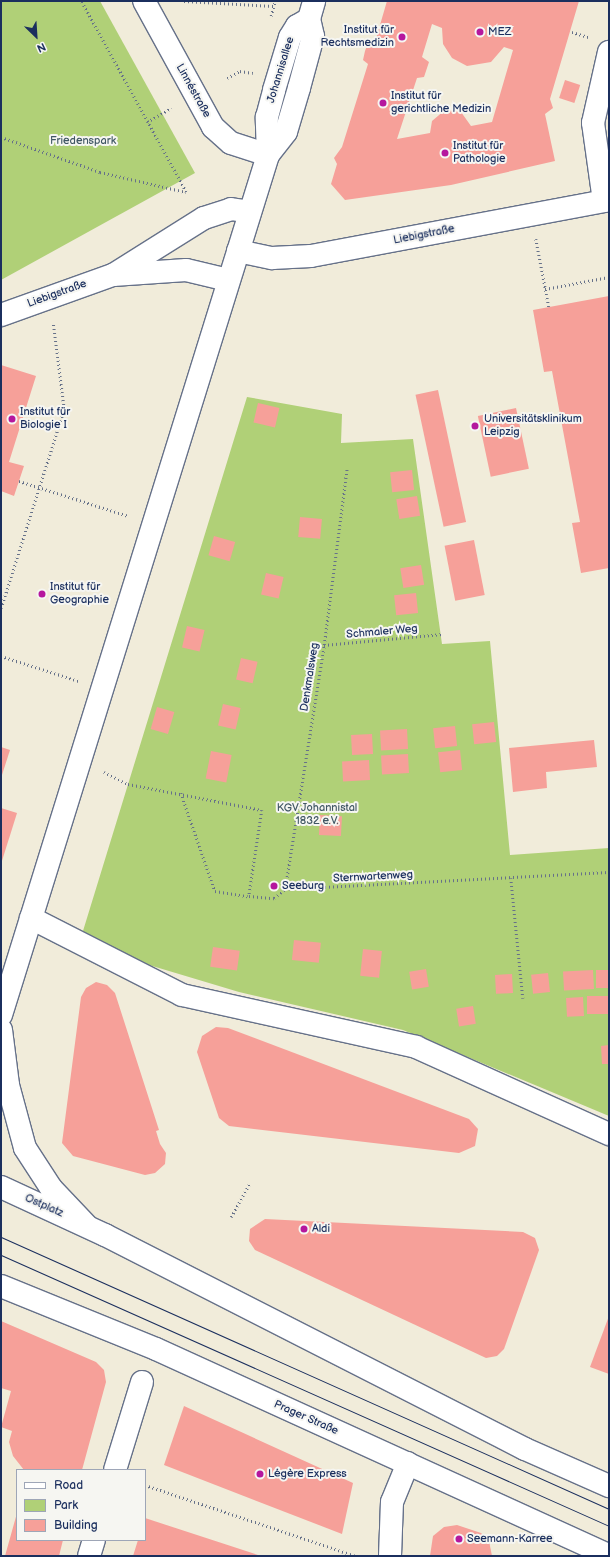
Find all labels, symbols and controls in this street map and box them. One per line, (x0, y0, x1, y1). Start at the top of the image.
north arrow (16, 16, 56, 56)
place label: Institut für Rechtsmedizin (320, 24, 394, 50)
place label: MEZ (488, 25, 511, 39)
marker: MEZ (475, 27, 485, 37)
marker: Institut für Rechtsmedizin (397, 32, 407, 42)
street label: Johannisallee (265, 35, 297, 105)
text: N (35, 40, 48, 55)
street label: Linnéstraße (173, 62, 213, 120)
place label: Institut für gerichtliche Medizin (391, 90, 491, 116)
marker: Institut für gerichtliche Medizin (378, 98, 388, 108)
park label: Friedenspark (50, 134, 116, 148)
place label: Institut für Pathologie (453, 140, 505, 166)
marker: Institut für Pathologie (440, 148, 450, 158)
street label: Liebigstraße (392, 223, 456, 247)
street label: Liebigstraße (26, 277, 88, 311)
place label: Institut für Biologie I (20, 406, 70, 432)
place label: Universitätsklinikum Leipzig (484, 413, 582, 439)
marker: Institut für Biologie I (7, 414, 17, 424)
marker: Universitätsklinikum Leipzig (469, 420, 481, 432)
place label: Institut für Geographie (50, 581, 109, 607)
marker: Institut für Geographie (37, 589, 47, 599)
street label: Schmaler Weg (346, 622, 418, 642)
street label: Denkmalsweg (298, 642, 322, 712)
park label: KGV Johannistal 1832 e.V. (276, 802, 358, 828)
street label: Sternwartenweg (333, 868, 413, 886)
place label: Seeburg (282, 879, 324, 893)
marker: Seeburg (269, 881, 279, 891)
street label: Ostplatz (23, 1192, 65, 1220)
place label: Aldi (312, 1222, 330, 1236)
marker: Aldi (299, 1224, 309, 1234)
street label: Prager Straße (272, 1398, 340, 1438)
place label: Légère Express (268, 1467, 347, 1481)
legend (16, 1469, 146, 1541)
marker: Légère Express (255, 1469, 265, 1479)
text: Road (54, 1478, 83, 1493)
text: Park (54, 1498, 78, 1513)
text: Building (54, 1518, 98, 1533)
place label: Seemann-Karree (467, 1532, 552, 1546)
marker: Seemann-Karree (454, 1534, 464, 1544)

